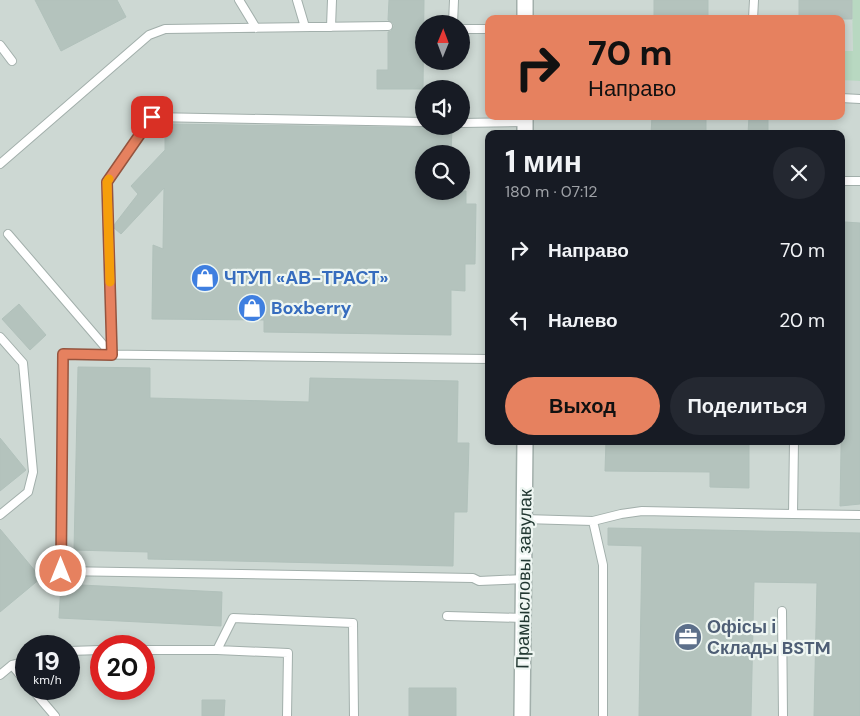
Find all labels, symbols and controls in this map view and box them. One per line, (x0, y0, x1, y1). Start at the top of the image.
north arrow (415, 15, 470, 70)
map controls (415, 15, 470, 200)
text: 70 m (588, 30, 672, 76)
icon: right (505, 35, 570, 100)
text: Направо (588, 74, 676, 103)
button: sound (415, 80, 470, 135)
pin (131, 96, 173, 138)
icon: arrive (138, 103, 166, 131)
text: 1 мин (505, 142, 582, 181)
button: search (415, 145, 470, 200)
button: close (773, 147, 825, 199)
text: 180 m · 07:12 (505, 181, 598, 202)
icon: right (505, 236, 533, 264)
text: Направо (548, 238, 629, 263)
text: 70 m (780, 238, 825, 263)
shop icon: ЧТУП «АВ-ТРАСТ» (190, 263, 220, 293)
place label: ЧТУП «АВ-ТРАСТ» (224, 266, 388, 290)
shop icon: Boxberry (237, 293, 267, 323)
place label: Boxberry (271, 296, 352, 320)
icon: left (505, 306, 533, 334)
text: Налево (548, 308, 618, 333)
text: 20 m (779, 308, 825, 333)
button: Выход (505, 377, 660, 435)
button: Поделиться (670, 377, 825, 435)
street label: Прамысловы завулак (510, 489, 538, 669)
position arrow (34, 544, 86, 596)
place label: Офісы і Склады BSTM (707, 615, 831, 660)
office icon: Офісы і Склады BSTM (673, 622, 703, 652)
speed limit sign: 20 (90, 635, 155, 700)
text: 19 (35, 645, 60, 678)
text: km/h (33, 672, 62, 688)

